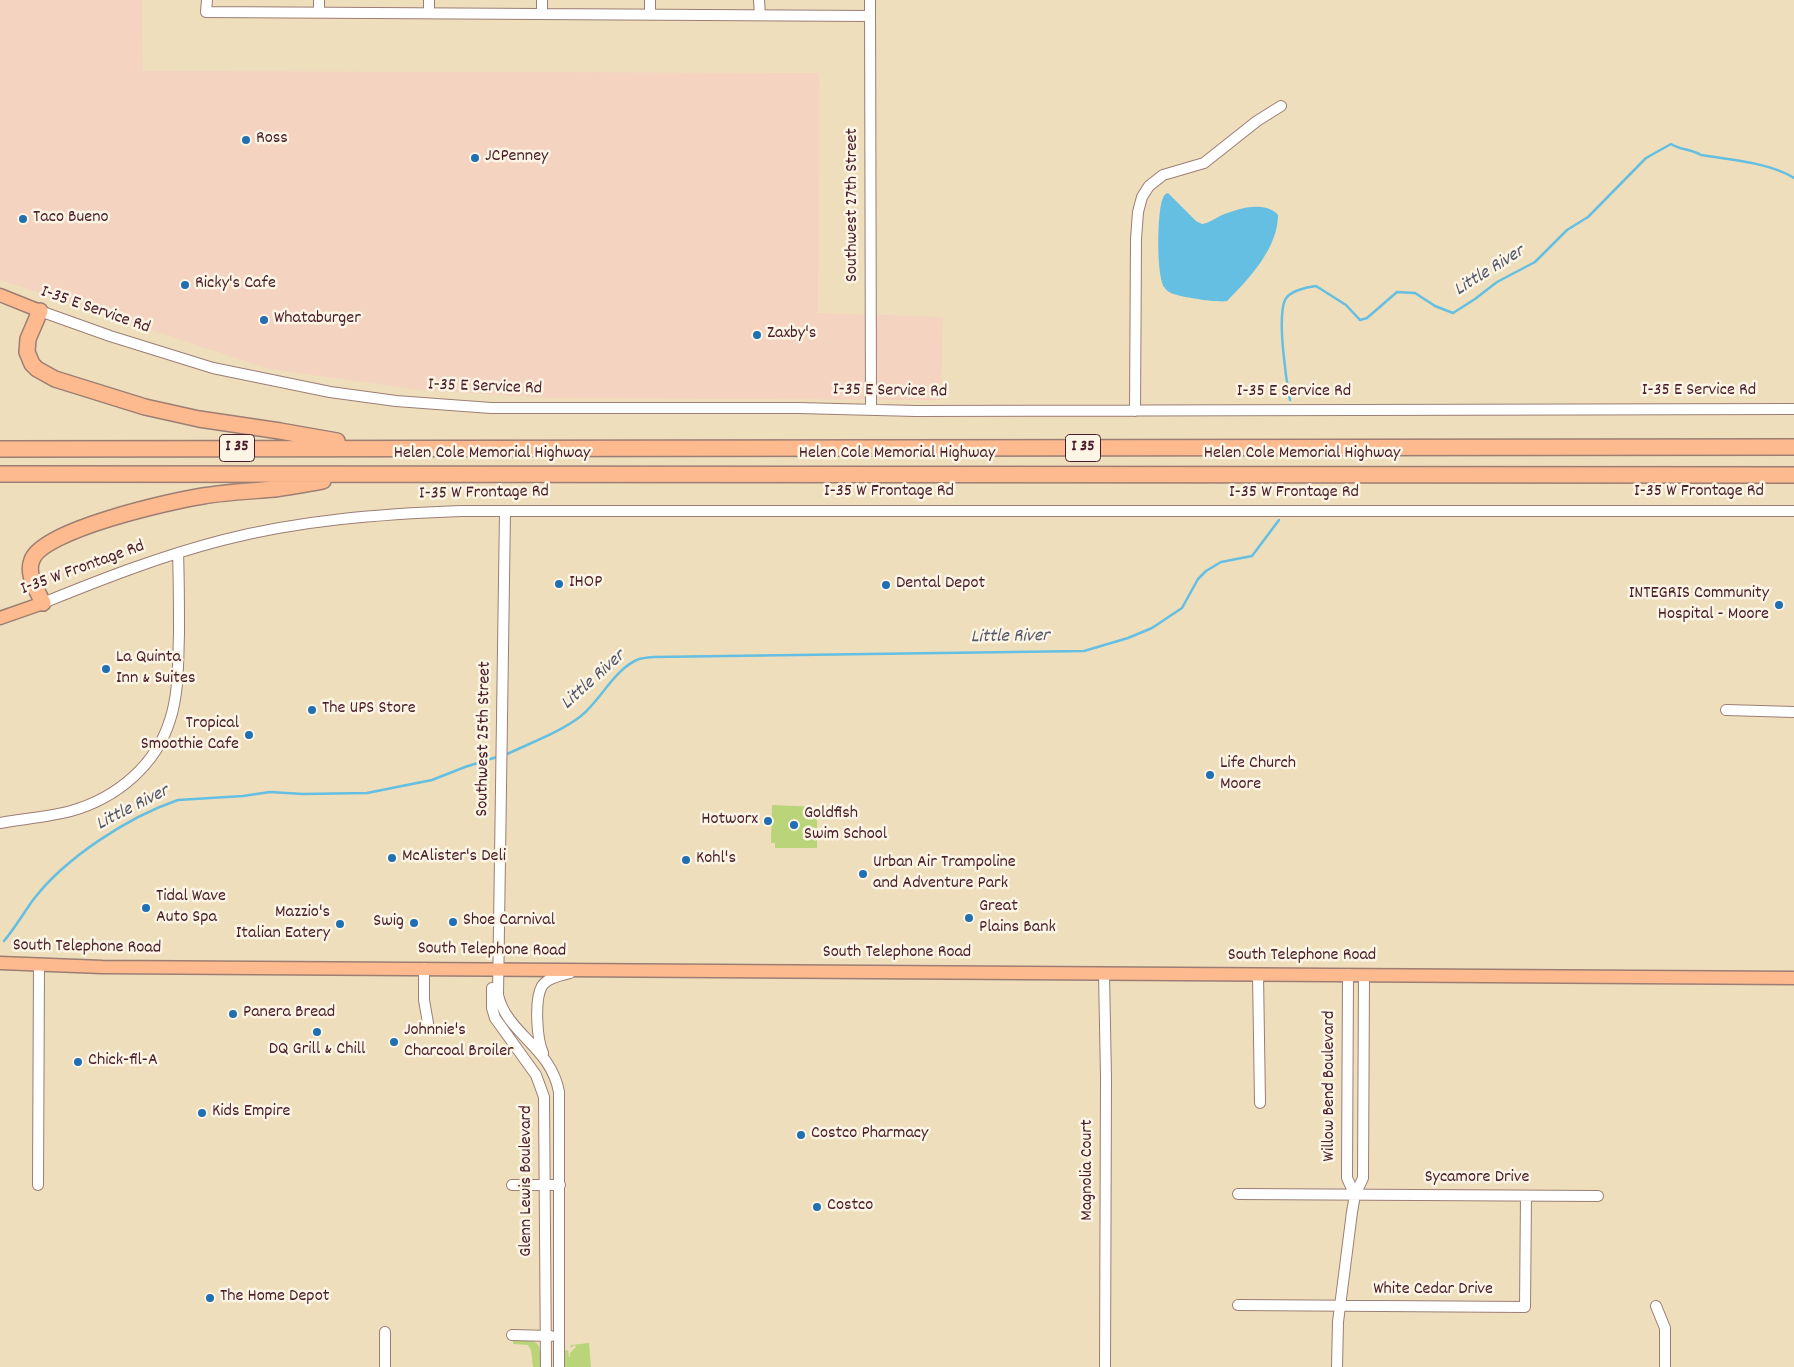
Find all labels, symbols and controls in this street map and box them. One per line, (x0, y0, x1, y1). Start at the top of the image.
street label: Southwest 27th Street (843, 128, 865, 282)
place label: Ross (256, 129, 288, 151)
marker: Ross (240, 134, 252, 146)
place label: JCPenney (485, 147, 548, 169)
marker: JCPenney (469, 152, 481, 164)
place label: Taco Bueno (33, 208, 109, 230)
marker: Taco Bueno (17, 213, 29, 225)
water label: Little River (1451, 242, 1529, 302)
place label: Ricky's Cafe (195, 274, 276, 296)
marker: Ricky's Cafe (179, 279, 191, 291)
street label: I-35 E Service Rd (37, 282, 153, 340)
place label: Whataburger (274, 309, 361, 331)
marker: Whataburger (258, 314, 270, 326)
place label: Zaxby's (767, 324, 816, 346)
marker: Zaxby's (751, 329, 763, 341)
street label: I-35 E Service Rd (428, 375, 542, 401)
street label: I-35 E Service Rd (833, 380, 947, 404)
street label: I-35 E Service Rd (1642, 381, 1756, 403)
street label: I-35 E Service Rd (1237, 382, 1351, 404)
road number: I 35 (220, 434, 254, 462)
road number: I 35 (1066, 434, 1100, 462)
street label: Helen Cole Memorial Highway (394, 444, 590, 466)
street label: Helen Cole Memorial Highway (799, 444, 995, 466)
street label: Helen Cole Memorial Highway (1204, 444, 1400, 466)
street label: I-35 W Frontage Rd (419, 482, 549, 506)
street label: I-35 W Frontage Rd (824, 482, 954, 504)
street label: I-35 W Frontage Rd (1634, 482, 1764, 504)
street label: I-35 W Frontage Rd (1229, 483, 1359, 505)
street label: I-35 W Frontage Rd (18, 537, 148, 601)
place label: IHOP (569, 573, 602, 595)
place label: Dental Depot (896, 574, 985, 596)
marker: IHOP (553, 578, 565, 590)
marker: Dental Depot (880, 579, 892, 591)
place label: INTEGRIS Community Hospital - Moore (1629, 584, 1769, 626)
marker: INTEGRIS Community Hospital - Moore (1773, 599, 1785, 611)
water label: Little River (971, 626, 1049, 650)
water label: Little River (557, 646, 631, 716)
place label: La Quinta Inn & Suites (116, 648, 196, 691)
street label: Southwest 25th Street (473, 661, 497, 817)
marker: La Quinta Inn & Suites (100, 663, 112, 675)
place label: The UPS Store (322, 699, 416, 721)
marker: The UPS Store (306, 704, 318, 716)
place label: Tropical Smoothie Cafe (141, 714, 239, 756)
marker: Tropical Smoothie Cafe (243, 729, 255, 741)
place label: Life Church Moore (1220, 754, 1296, 796)
marker: Life Church Moore (1204, 769, 1216, 781)
water label: Little River (93, 781, 173, 837)
place label: Goldfish Swim School (804, 804, 887, 846)
place label: Hotworx (701, 810, 758, 832)
marker: Hotworx (762, 815, 774, 827)
marker: Goldfish Swim School (788, 819, 800, 831)
place label: McAlister's Deli (402, 847, 506, 869)
place label: Kohl's (696, 849, 736, 871)
marker: McAlister's Deli (386, 852, 398, 864)
place label: Urban Air Trampoline and Adventure Park (873, 853, 1016, 896)
marker: Kohl's (680, 854, 692, 866)
marker: Urban Air Trampoline and Adventure Park (857, 868, 869, 880)
place label: Tidal Wave Auto Spa (156, 887, 226, 930)
place label: Great Plains Bank (979, 897, 1056, 940)
marker: Tidal Wave Auto Spa (140, 902, 152, 914)
place label: Mazzio's Italian Eatery (236, 903, 330, 946)
place label: Shoe Carnival (463, 911, 555, 933)
place label: Swig (373, 912, 404, 934)
marker: Great Plains Bank (963, 912, 975, 924)
marker: Shoe Carnival (447, 916, 459, 928)
marker: Swig (408, 917, 420, 929)
marker: Mazzio's Italian Eatery (334, 918, 346, 930)
street label: South Telephone Road (13, 936, 161, 960)
street label: South Telephone Road (418, 939, 566, 963)
street label: South Telephone Road (823, 943, 971, 965)
street label: South Telephone Road (1228, 946, 1376, 968)
place label: Panera Bread (243, 1003, 335, 1025)
marker: Panera Bread (227, 1008, 239, 1020)
street label: Willow Bend Boulevard (1320, 1011, 1342, 1161)
place label: Johnnie's Charcoal Broiler (404, 1021, 514, 1064)
marker: DQ Grill & Chill (311, 1026, 323, 1038)
marker: Johnnie's Charcoal Broiler (388, 1036, 400, 1048)
place label: DQ Grill & Chill (269, 1040, 365, 1062)
place label: Chick-fil-A (88, 1051, 158, 1073)
marker: Chick-fil-A (72, 1056, 84, 1068)
place label: Kids Empire (212, 1102, 290, 1124)
street label: Glenn Lewis Boulevard (517, 1105, 539, 1257)
marker: Kids Empire (196, 1107, 208, 1119)
street label: Magnolia Court (1078, 1119, 1100, 1221)
place label: Costco Pharmacy (811, 1124, 928, 1146)
marker: Costco Pharmacy (795, 1129, 807, 1141)
street label: Sycamore Drive (1425, 1168, 1529, 1190)
place label: Costco (827, 1196, 873, 1218)
marker: Costco (811, 1201, 823, 1213)
street label: White Cedar Drive (1373, 1280, 1493, 1302)
place label: The Home Depot (220, 1287, 329, 1309)
marker: The Home Depot (204, 1292, 216, 1304)

